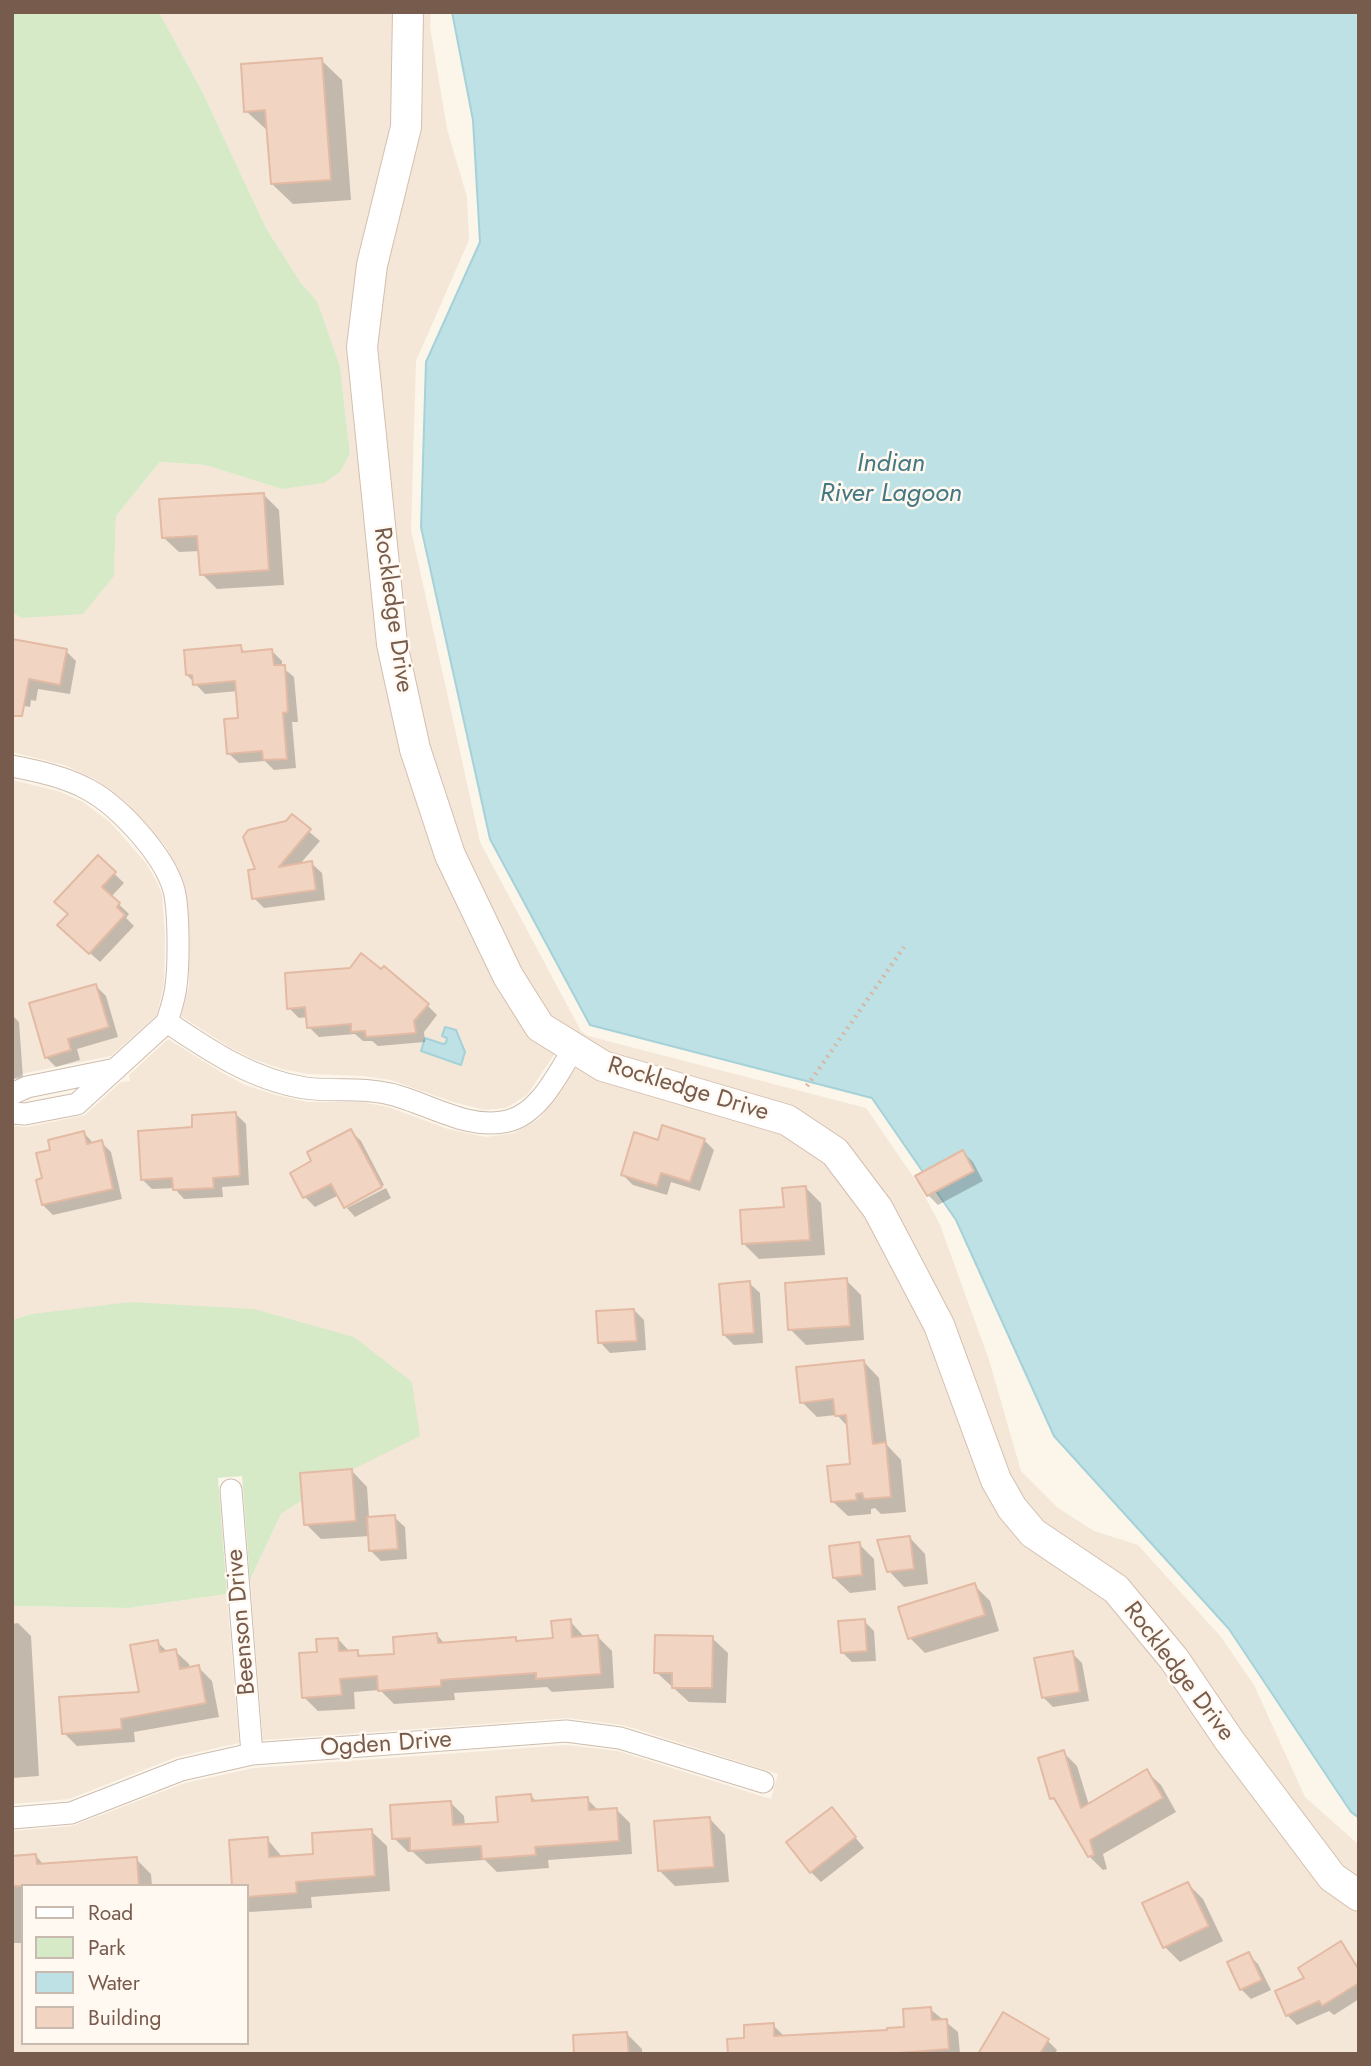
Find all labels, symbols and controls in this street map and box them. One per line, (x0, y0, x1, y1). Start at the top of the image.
water label: Indian River Lagoon (820, 449, 962, 510)
street label: Rockledge Drive (366, 525, 418, 695)
street label: Rockledge Drive (604, 1052, 772, 1128)
street label: Beenson Drive (221, 1548, 263, 1696)
street label: Rockledge Drive (1116, 1597, 1240, 1747)
street label: Ogden Drive (319, 1726, 453, 1764)
legend (21, 1884, 248, 2045)
text: Road (88, 1898, 133, 1928)
text: Park (88, 1933, 125, 1963)
text: Water (88, 1968, 140, 1998)
text: Building (88, 2003, 161, 2033)

